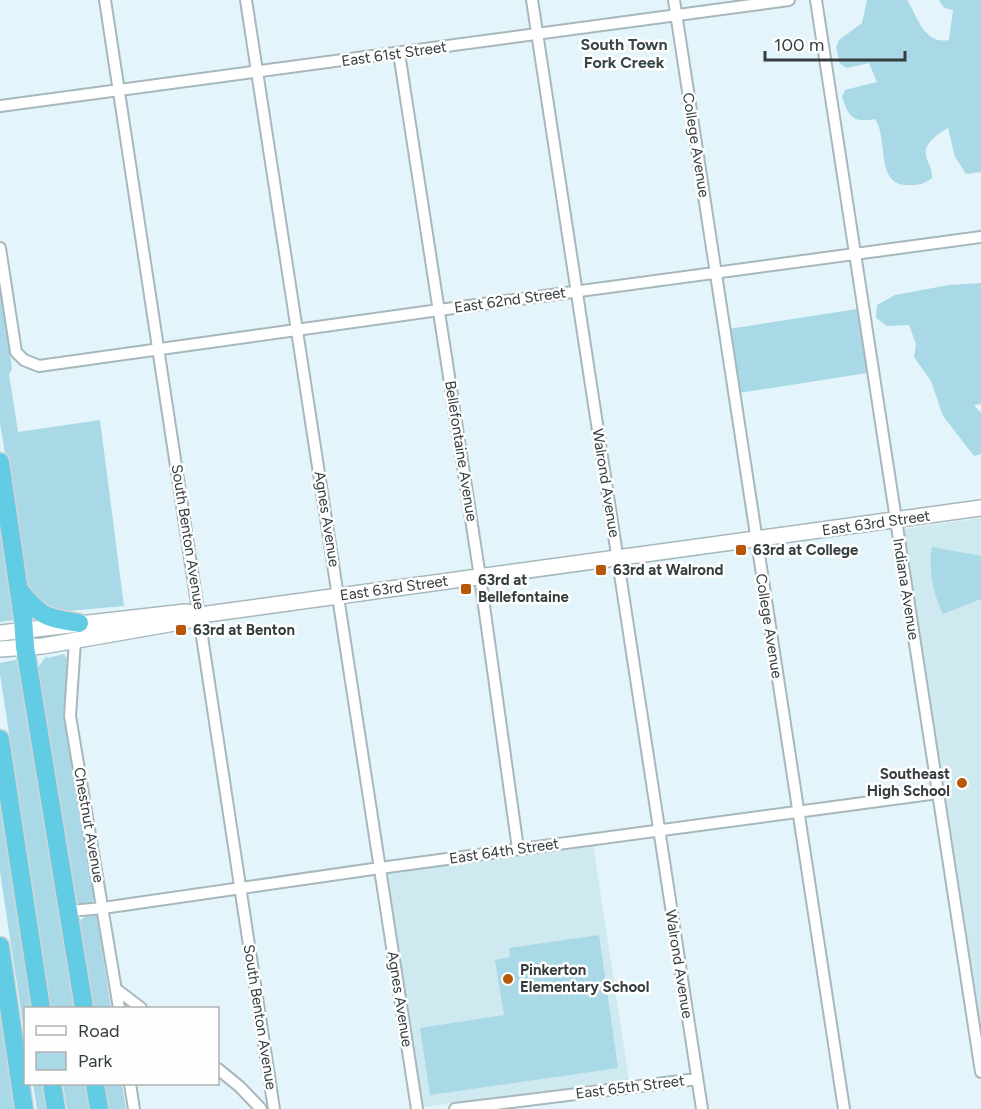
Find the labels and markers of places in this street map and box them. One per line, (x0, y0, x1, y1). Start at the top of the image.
place label: 63rd at College (753, 541, 859, 559)
marker: 63rd at College (734, 543, 748, 557)
place label: 63rd at Walrond (613, 561, 724, 579)
marker: 63rd at Walrond (594, 563, 608, 577)
place label: 63rd at Bellefontaine (478, 571, 569, 606)
marker: 63rd at Bellefontaine (459, 582, 473, 596)
place label: 63rd at Benton (193, 621, 295, 639)
marker: 63rd at Benton (174, 623, 188, 637)
place label: Southeast High School (867, 765, 950, 800)
marker: Southeast High School (955, 776, 969, 790)
place label: Pinkerton Elementary School (520, 961, 650, 996)
marker: Pinkerton Elementary School (501, 972, 515, 986)

